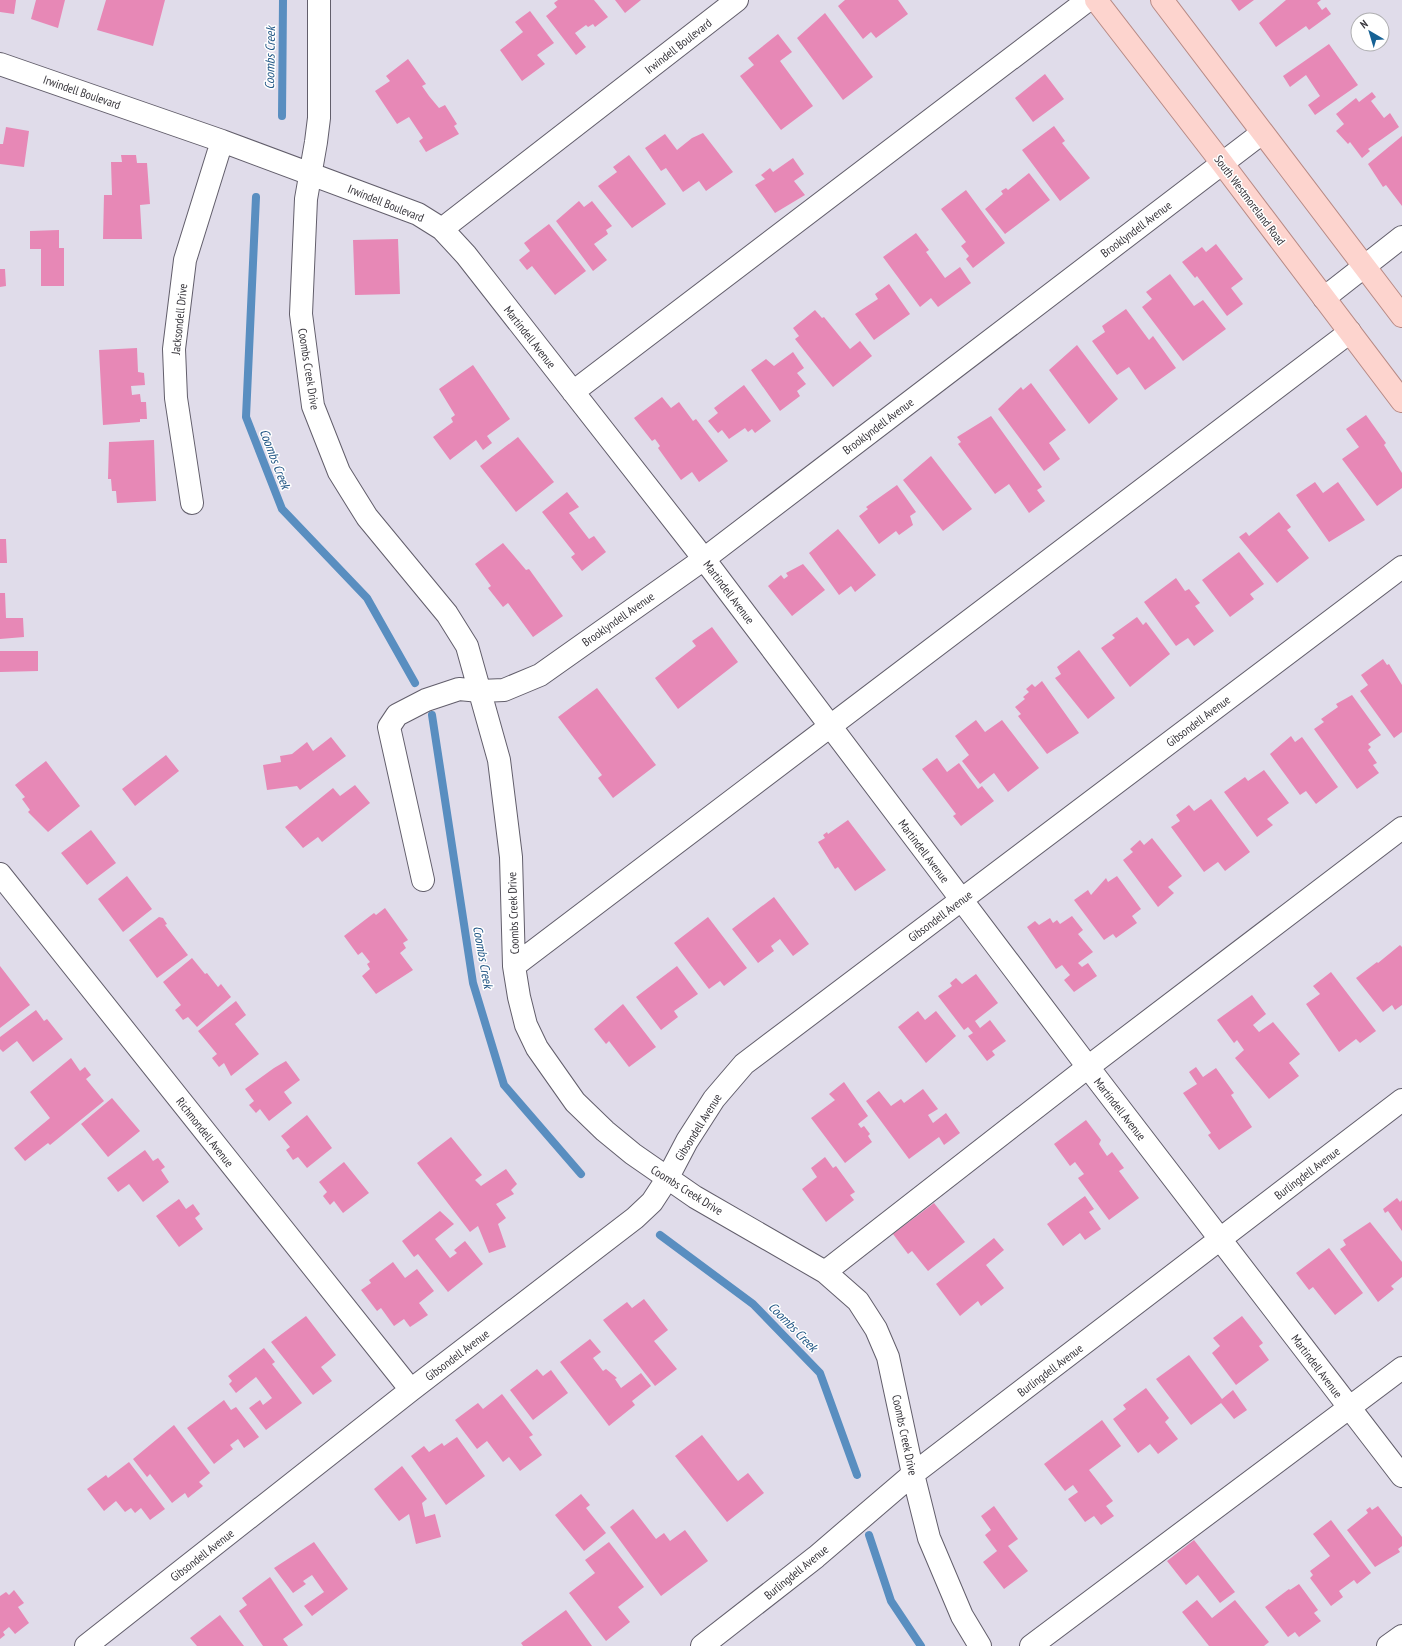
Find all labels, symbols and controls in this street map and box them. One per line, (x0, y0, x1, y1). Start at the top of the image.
north arrow (1350, 12, 1390, 52)
street label: Irwindell Boulevard (642, 15, 714, 77)
text: N (1357, 17, 1371, 31)
water label: Coombs Creek (261, 24, 279, 90)
street label: Irwindell Boulevard (41, 72, 123, 112)
street label: South Westmoreland Road (1211, 152, 1289, 248)
street label: Irwindell Boulevard (346, 181, 426, 225)
street label: Brooklyndell Avenue (1098, 197, 1174, 261)
street label: Jacksondell Drive (168, 283, 190, 356)
street label: Martindell Avenue (501, 303, 559, 371)
street label: Coombs Creek Drive (295, 327, 323, 411)
street label: Brooklyndell Avenue (840, 394, 916, 458)
water label: Coombs Creek (256, 426, 295, 493)
street label: Martindell Avenue (700, 557, 758, 627)
street label: Brooklyndell Avenue (579, 588, 657, 649)
street label: Gibsondell Avenue (1163, 692, 1233, 750)
street label: Martindell Avenue (895, 816, 953, 886)
street label: Coombs Creek Drive (504, 872, 522, 954)
street label: Gibsondell Avenue (905, 887, 975, 945)
water label: Coombs Creek (469, 924, 497, 991)
street label: Martindell Avenue (1091, 1075, 1149, 1143)
street label: Gibsondell Avenue (671, 1091, 725, 1163)
street label: Richmondell Avenue (173, 1094, 237, 1170)
street label: Burlingdell Avenue (1271, 1143, 1343, 1203)
street label: Coombs Creek Drive (648, 1162, 726, 1218)
water label: Coombs Creek (765, 1299, 823, 1357)
street label: Gibsondell Avenue (422, 1326, 492, 1384)
street label: Martindell Avenue (1288, 1331, 1346, 1401)
street label: Burlingdell Avenue (1014, 1340, 1086, 1400)
street label: Coombs Creek Drive (889, 1393, 921, 1477)
street label: Gibsondell Avenue (167, 1526, 237, 1584)
street label: Burlingdell Avenue (761, 1542, 831, 1602)

